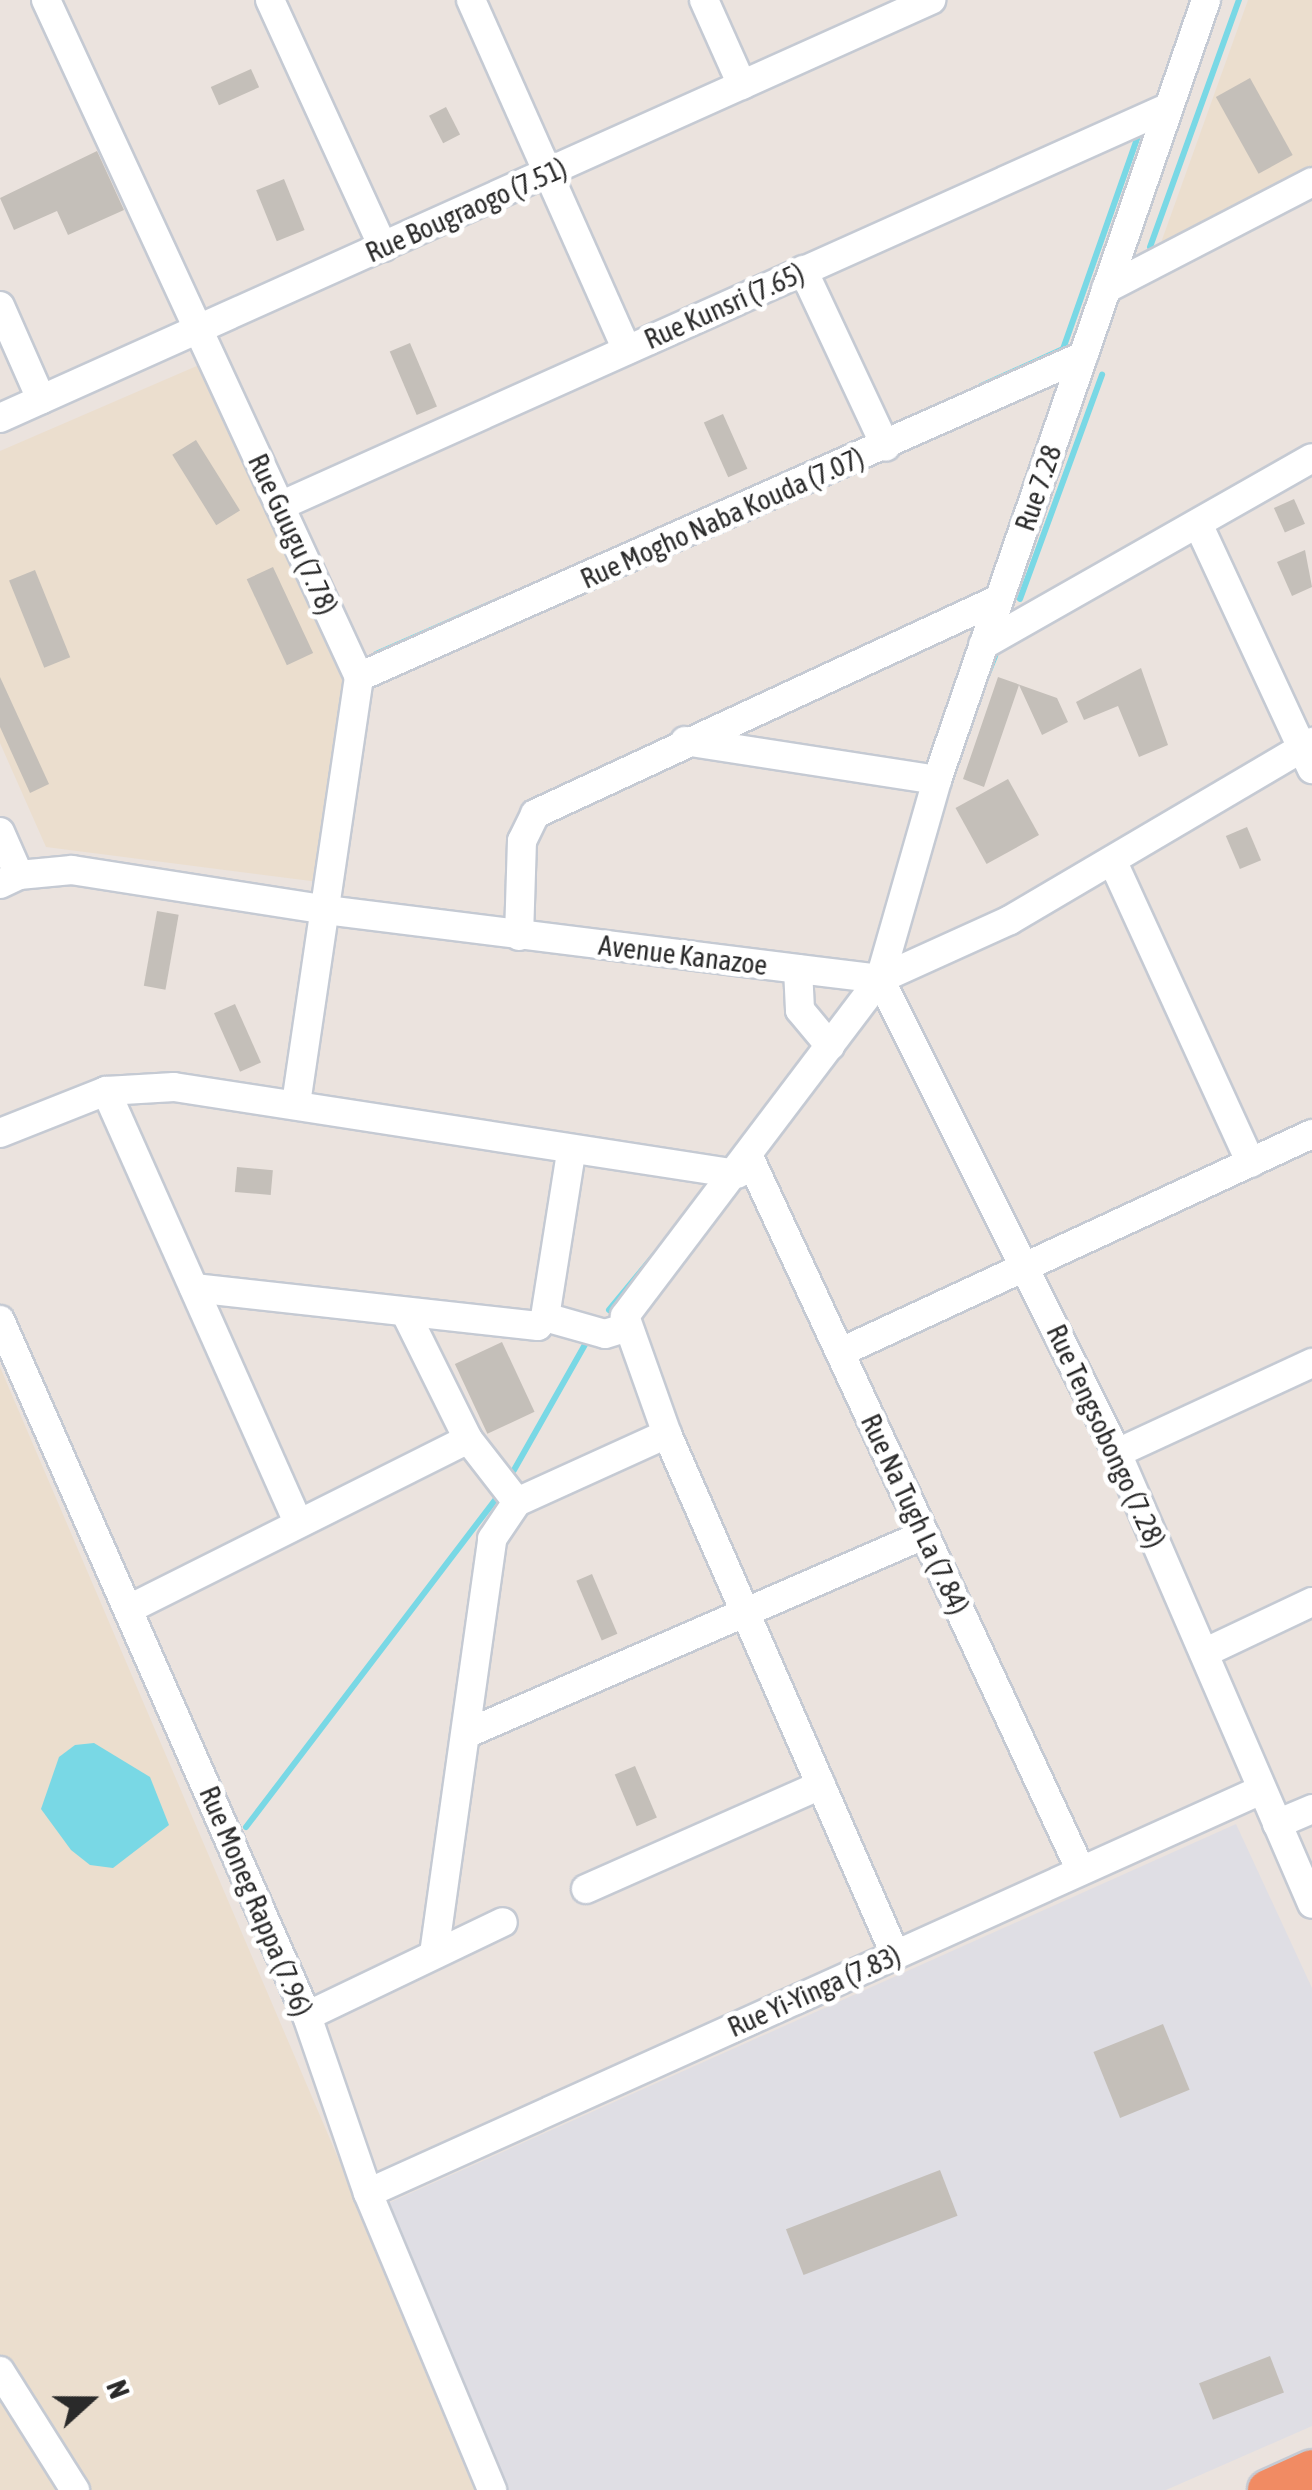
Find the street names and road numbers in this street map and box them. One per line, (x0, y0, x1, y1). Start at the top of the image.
street label: Rue Bougraogo (7.51) (360, 151, 572, 269)
street label: Rue Kunsri (7.65) (639, 256, 809, 356)
street label: Rue Mogho Naba Kouda (7.07) (575, 440, 869, 596)
street label: Rue 7.28 (1008, 441, 1068, 535)
street label: Rue Guugu (7.78) (241, 448, 345, 620)
street label: Avenue Kanazoe (597, 928, 769, 982)
street label: Rue Tengsobongo (7.28) (1040, 1319, 1172, 1553)
street label: Rue Na Tugh La (7.84) (854, 1409, 976, 1619)
street label: Rue Moneg Rappa (7.96) (192, 1781, 320, 2021)
street label: Rue Yi-Yinga (7.83) (723, 1938, 905, 2044)

